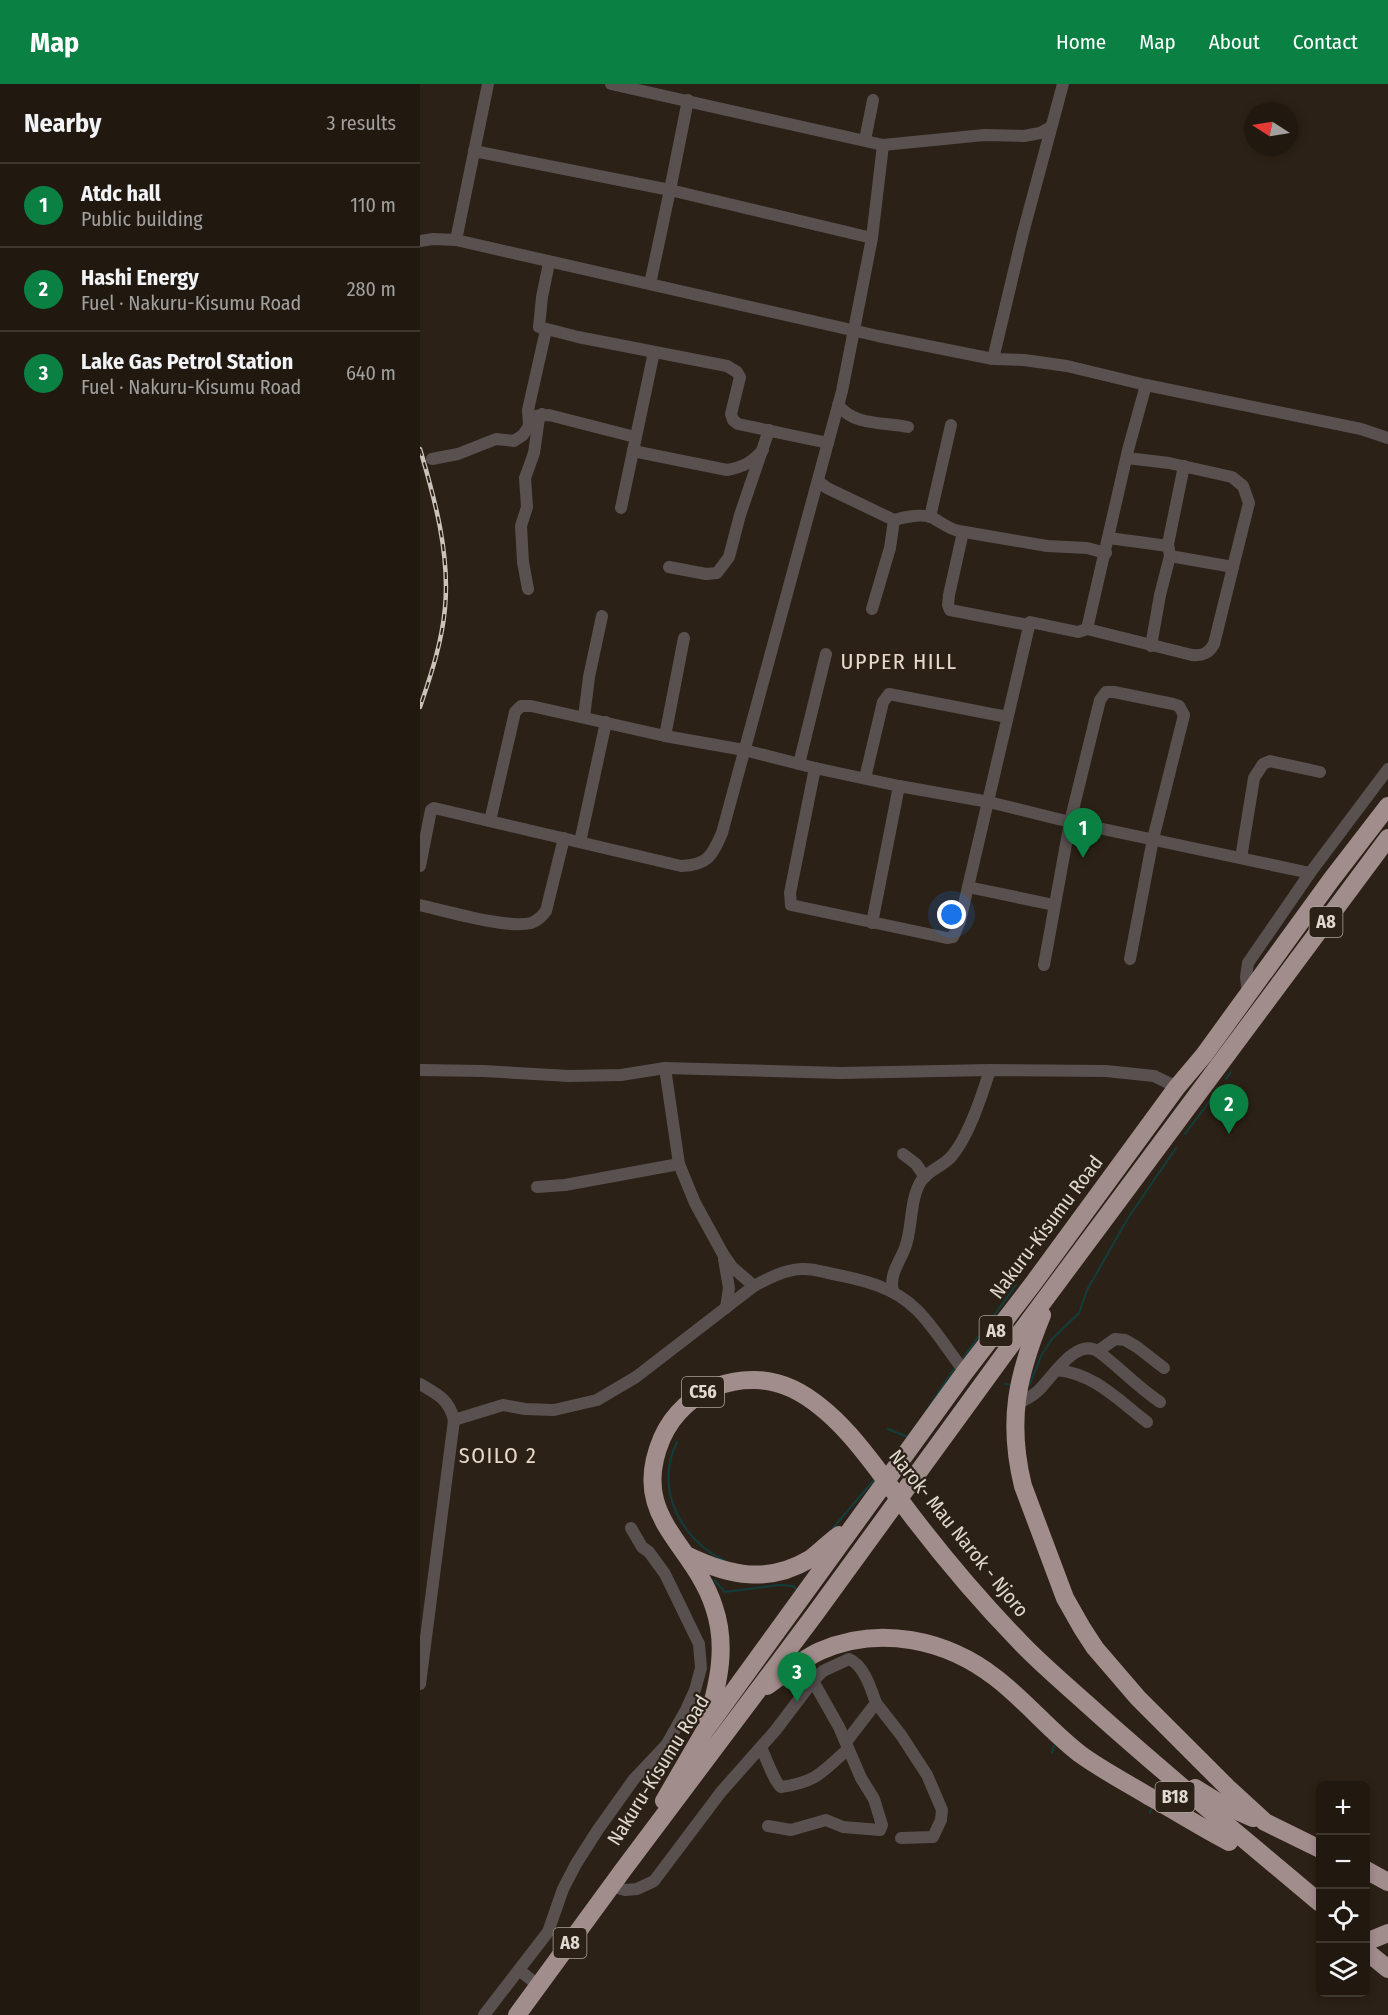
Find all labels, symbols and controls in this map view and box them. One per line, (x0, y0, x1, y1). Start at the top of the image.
text: Map (30, 26, 79, 59)
text: Home (1056, 29, 1106, 55)
text: Map (1139, 29, 1176, 55)
text: About (1209, 29, 1260, 55)
text: Contact (1293, 29, 1358, 55)
north arrow (1244, 102, 1298, 156)
text: Nearby (24, 108, 101, 139)
text: 3 results (327, 111, 396, 135)
text: Atdc hall (81, 180, 161, 207)
text: 1 (39, 193, 48, 217)
text: 110 m (350, 193, 396, 217)
text: Public building (81, 207, 203, 231)
text: Hashi Energy (81, 264, 199, 291)
text: 2 (39, 277, 48, 301)
text: 280 m (347, 277, 396, 301)
text: Fuel · Nakuru-Kisumu Road (81, 291, 301, 315)
text: Lake Gas Petrol Station (81, 348, 293, 375)
text: 3 (39, 361, 48, 385)
text: 640 m (346, 361, 396, 385)
text: Fuel · Nakuru-Kisumu Road (81, 375, 301, 399)
district label: UPPER HILL (840, 648, 958, 675)
pin: 1 (1064, 808, 1102, 858)
your location (937, 900, 966, 929)
road number: A8 (1310, 907, 1342, 937)
pin: 2 (1210, 1084, 1248, 1134)
street label: Nakuru-Kisumu Road (984, 1151, 1108, 1303)
road number: A8 (980, 1316, 1012, 1346)
road number: C56 (682, 1377, 724, 1407)
district label: SOILO 2 (459, 1442, 537, 1469)
street label: Narok- Mau Narok - Njoro (884, 1444, 1034, 1622)
pin: 3 (778, 1652, 817, 1702)
street label: Nakuru-Kisumu Road (602, 1690, 714, 1850)
map controls (1316, 1781, 1370, 1997)
button: + (1316, 1781, 1370, 1835)
road number: B18 (1156, 1782, 1194, 1812)
button: − (1316, 1835, 1370, 1889)
button: locate (1316, 1889, 1370, 1943)
road number: A8 (554, 1928, 586, 1958)
button: layers (1316, 1943, 1370, 1997)

